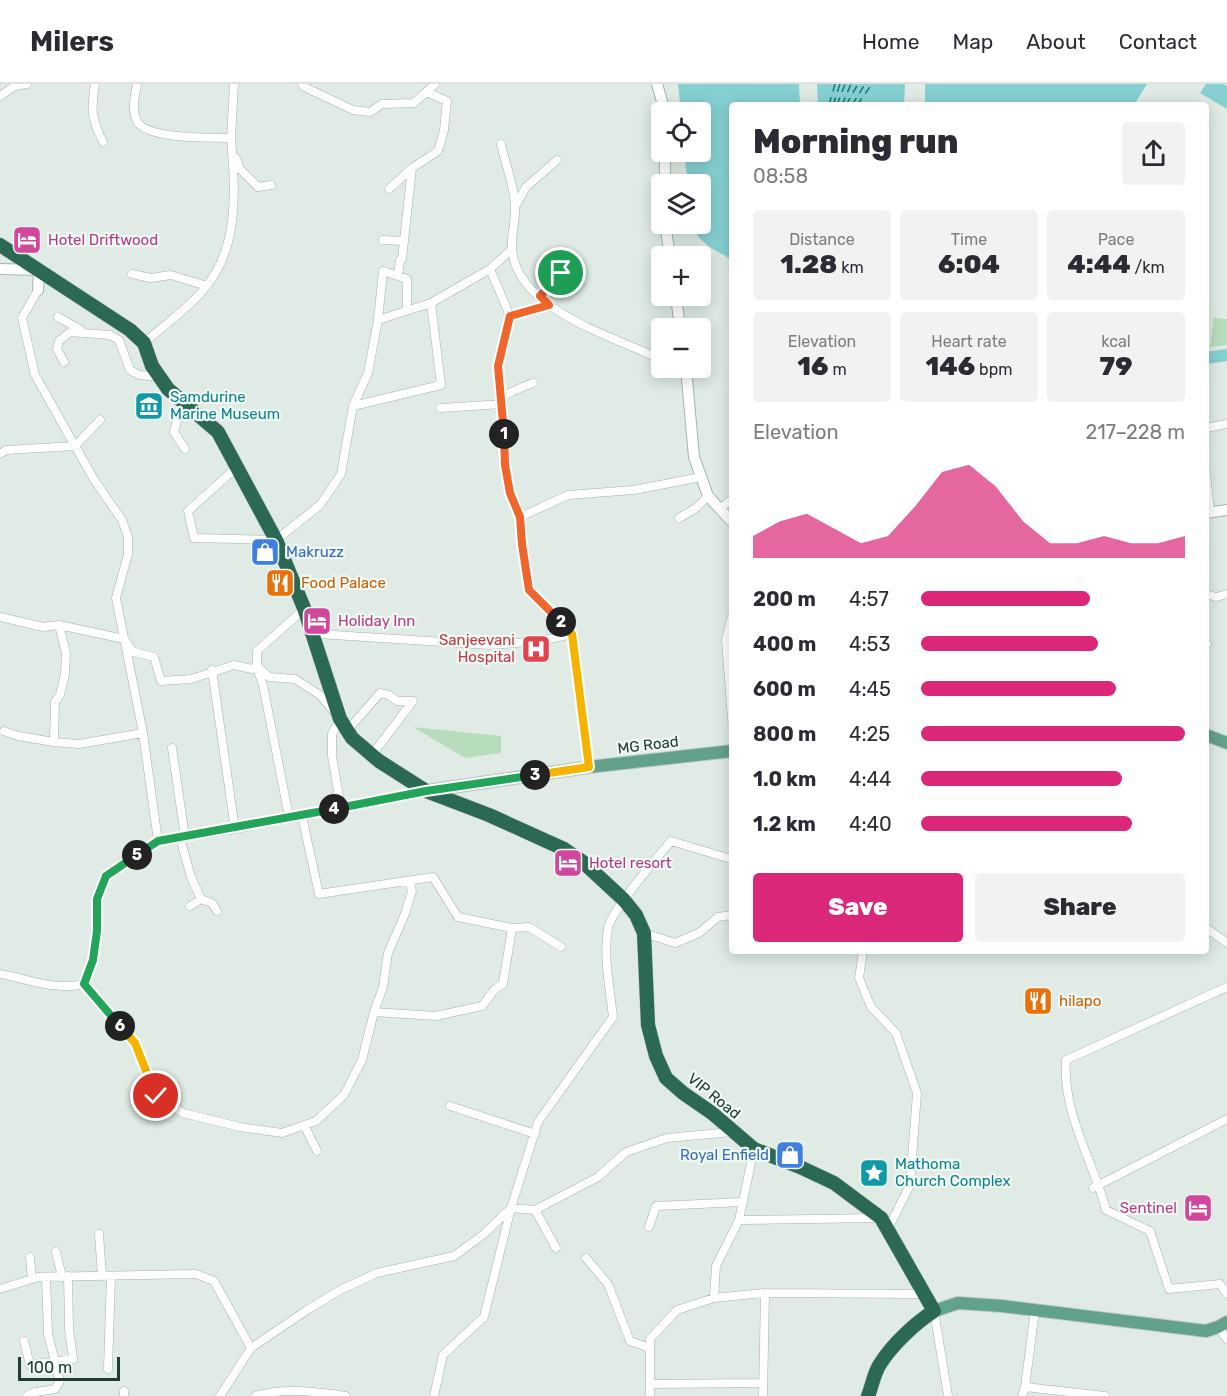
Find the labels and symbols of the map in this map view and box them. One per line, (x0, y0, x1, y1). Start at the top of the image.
hotel icon: Hotel Driftwood (11, 224, 43, 256)
place label: Hotel Driftwood (48, 231, 158, 249)
pin (535, 247, 586, 298)
place label: Samdurine Marine Museum (170, 388, 280, 423)
museum icon: Samdurine Marine Museum (133, 390, 165, 422)
pin: 1 (489, 419, 519, 449)
shop icon: Makruzz (249, 536, 281, 568)
place label: Makruzz (286, 543, 344, 561)
restaurant icon: Food Palace (264, 567, 296, 599)
place label: Food Palace (301, 574, 386, 592)
hotel icon: Holiday Inn (301, 605, 333, 637)
pin: 2 (546, 607, 576, 637)
place label: Holiday Inn (338, 612, 415, 630)
place label: Sanjeevani Hospital (439, 631, 515, 666)
hospital icon: Sanjeevani Hospital (520, 633, 552, 665)
street label: MG Road (616, 732, 680, 758)
pin: 3 (520, 760, 550, 790)
pin: 4 (319, 794, 349, 824)
pin: 5 (122, 840, 152, 870)
hotel icon: Hotel resort (552, 847, 584, 879)
place label: Hotel resort (589, 854, 672, 872)
restaurant icon: hilapo (1022, 985, 1054, 1017)
place label: hilapo (1059, 992, 1101, 1010)
pin: 6 (105, 1011, 135, 1041)
street label: VIP Road (684, 1069, 744, 1123)
pin (130, 1070, 181, 1121)
shop icon: Royal Enfield (774, 1139, 806, 1171)
place label: Royal Enfield (680, 1146, 769, 1164)
place label: Mathoma Church Complex (895, 1155, 1011, 1190)
place icon: Mathoma Church Complex (858, 1157, 890, 1189)
hotel icon: Sentinel (1182, 1192, 1214, 1224)
place label: Sentinel (1120, 1199, 1177, 1217)
scale bar (18, 1354, 120, 1382)

